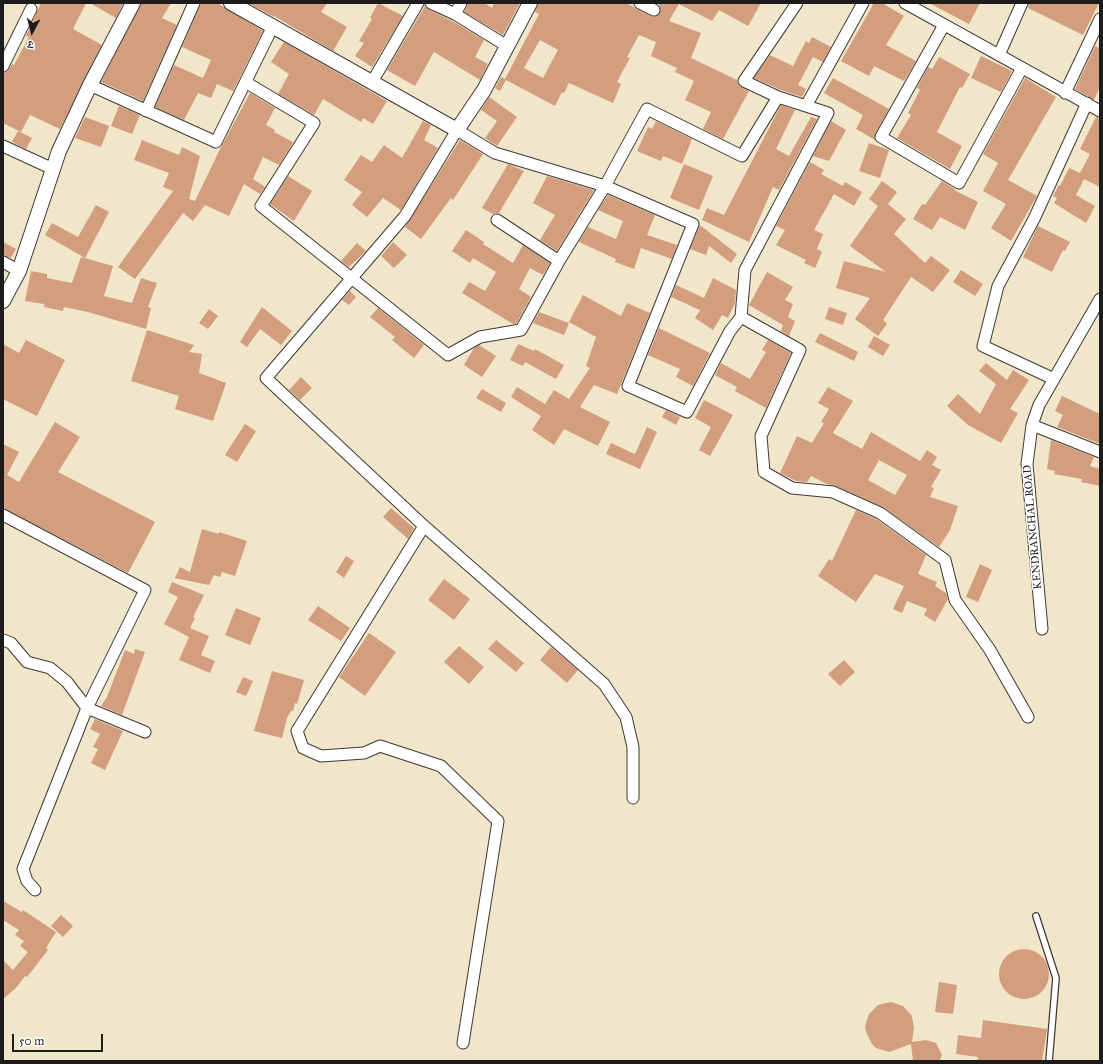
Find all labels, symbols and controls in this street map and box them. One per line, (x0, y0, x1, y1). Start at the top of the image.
north arrow (12, 12, 52, 52)
text: उ (27, 38, 34, 51)
street label: KENDRANCHAL ROAD (1021, 464, 1045, 590)
scale bar (14, 1026, 105, 1052)
text: 50 m (19, 1034, 44, 1048)

